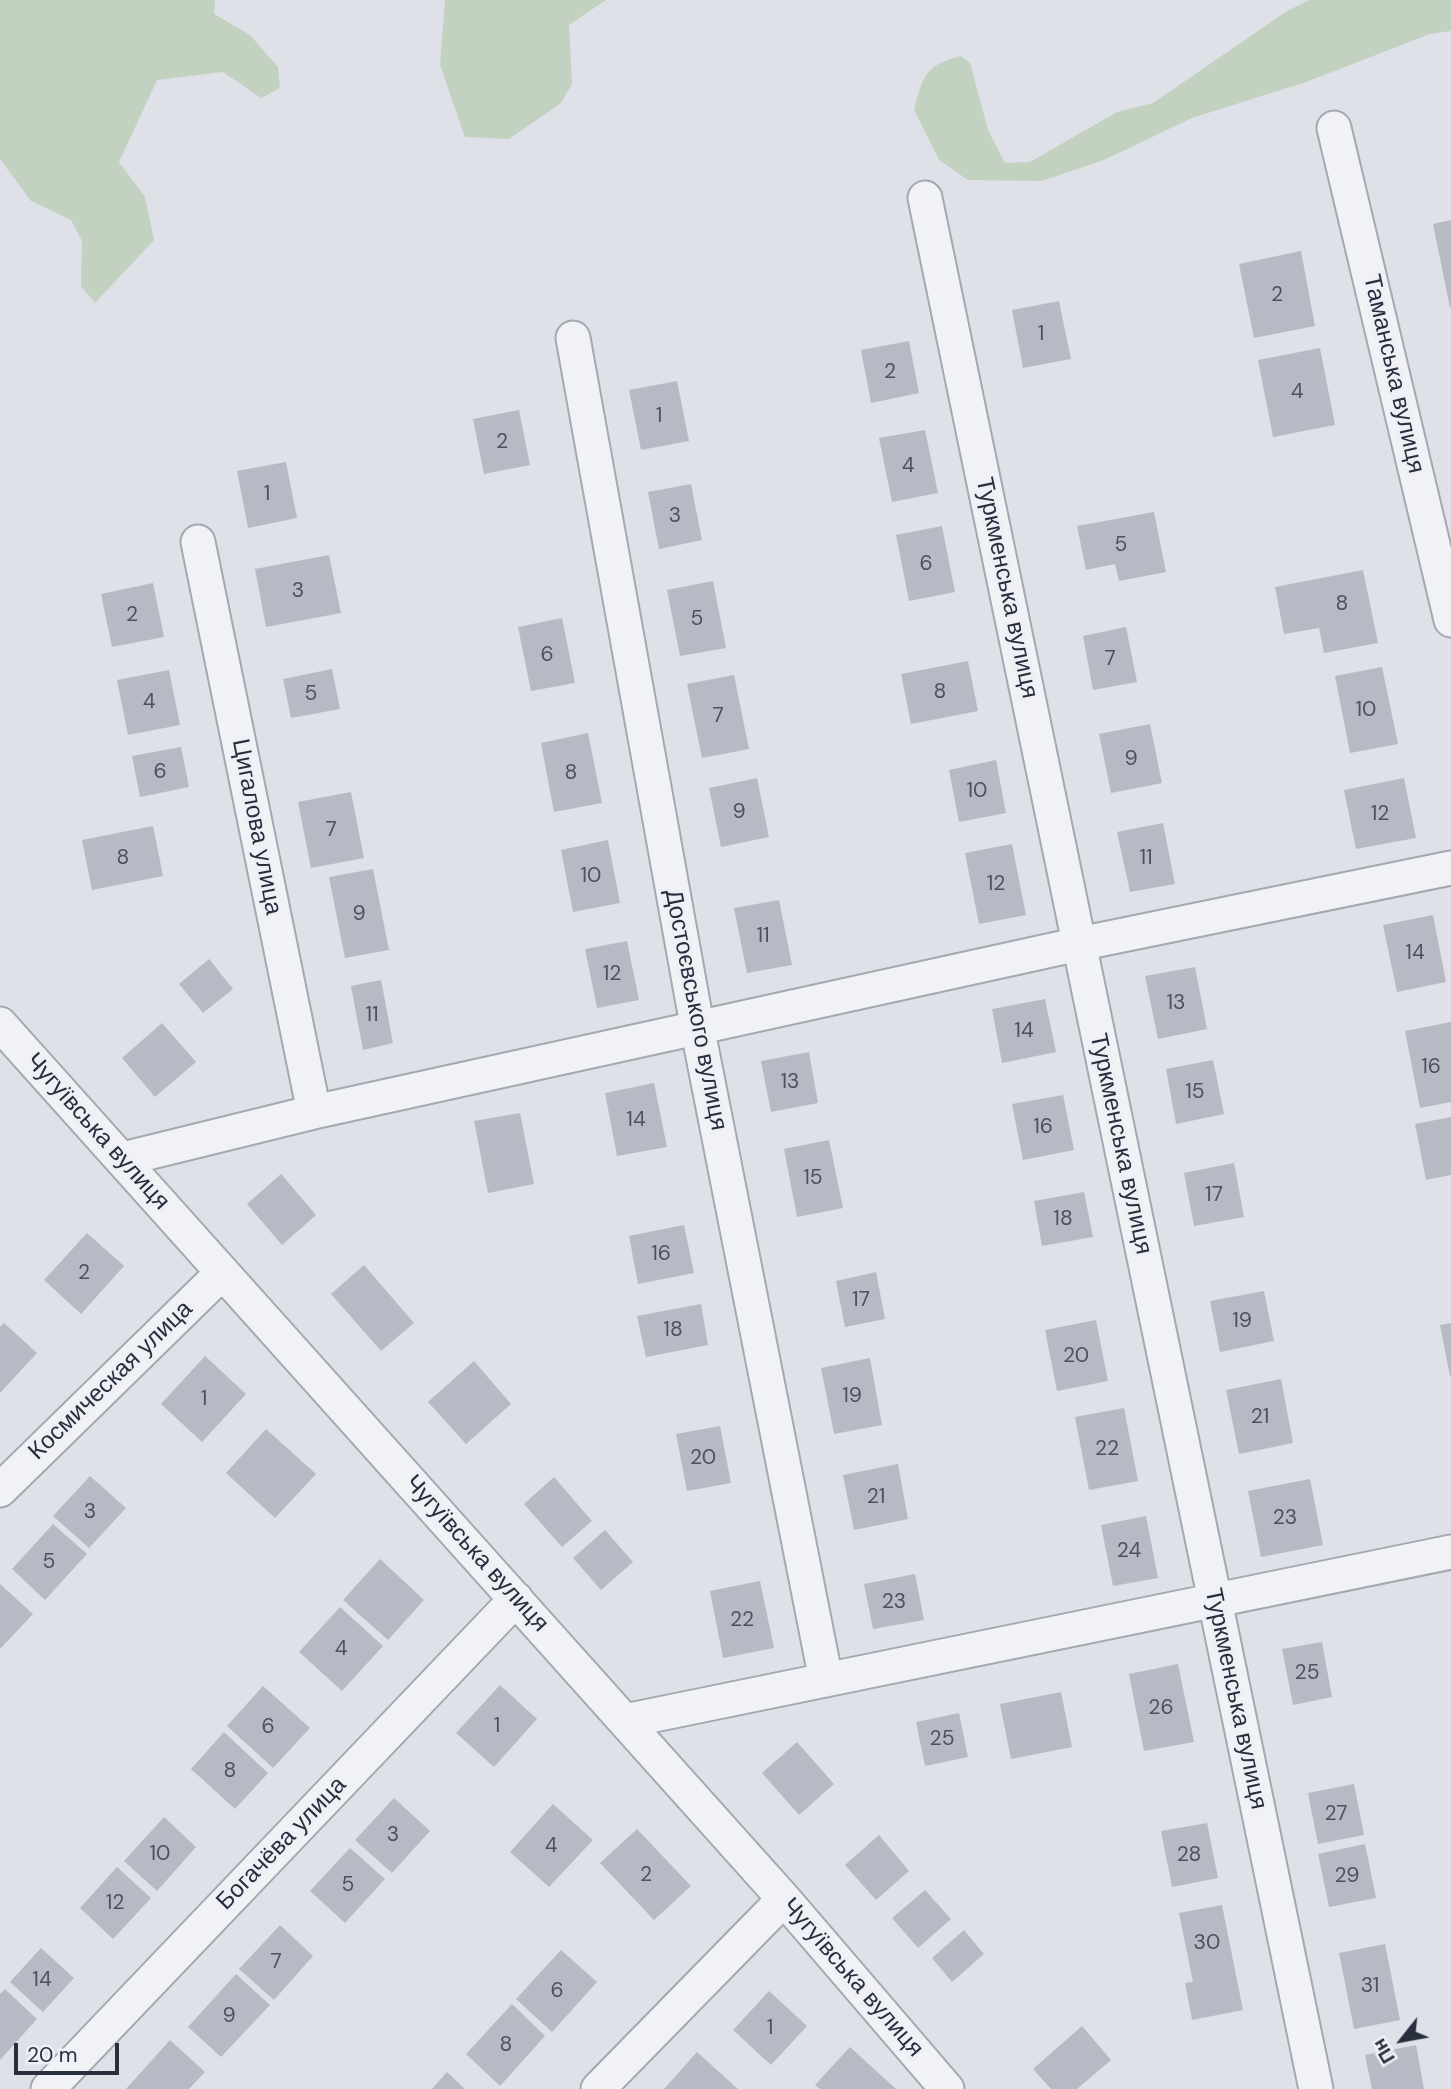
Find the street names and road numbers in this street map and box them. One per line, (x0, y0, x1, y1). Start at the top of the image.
street label: Таманська вулиця (1356, 272, 1430, 476)
street label: Туркменська вулиця (969, 475, 1043, 701)
street label: Цигалова улица (225, 737, 287, 917)
street label: Достоєвського вулиця (657, 887, 733, 1133)
street label: Туркменська вулиця (1083, 1031, 1157, 1257)
street label: Чугуївська вулиця (19, 1048, 175, 1216)
street label: Космическая улица (23, 1295, 199, 1467)
street label: Чугуївська вулиця (398, 1470, 554, 1638)
street label: Туркменська вулиця (1198, 1586, 1272, 1812)
street label: Богачёва улица (211, 1771, 353, 1917)
street label: Чугуївська вулиця (775, 1893, 929, 2063)

